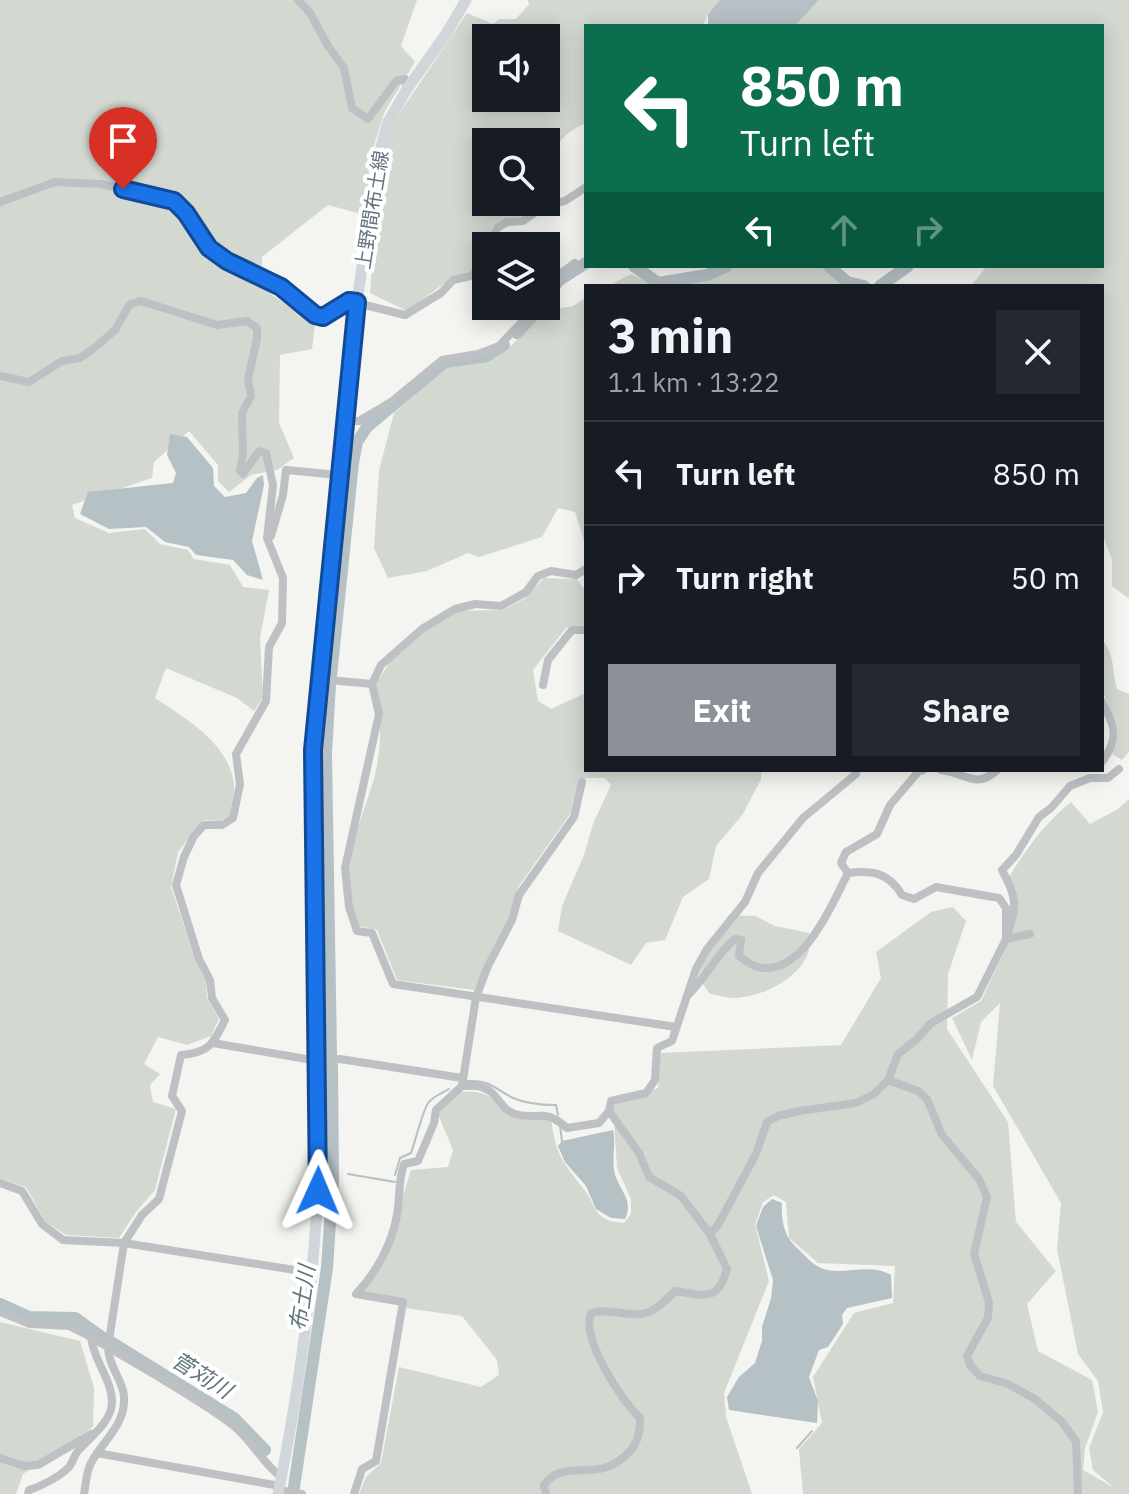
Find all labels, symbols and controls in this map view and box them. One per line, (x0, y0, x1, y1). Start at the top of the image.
map controls (472, 24, 560, 320)
button: sound (472, 24, 560, 112)
text: 850 m (740, 49, 904, 121)
icon: left (608, 56, 712, 160)
pin (89, 107, 157, 189)
icon: arrive (101, 119, 145, 163)
text: Turn left (740, 119, 875, 166)
button: search (472, 128, 560, 216)
street label: 上野間布土線 (349, 149, 394, 271)
icon: left (738, 208, 782, 252)
icon: ahead (822, 208, 866, 252)
icon: right (906, 208, 950, 252)
button: layers (472, 232, 560, 320)
text: 3 min (608, 304, 733, 366)
button: close (996, 310, 1080, 394)
text: 1.1 km · 13:22 (608, 365, 780, 399)
icon: left (608, 451, 652, 495)
text: Turn left (676, 454, 795, 493)
text: 850 m (993, 454, 1080, 493)
icon: right (608, 555, 652, 599)
text: Turn right (676, 558, 814, 597)
text: 50 m (1011, 558, 1080, 597)
button: Exit (608, 664, 836, 756)
button: Share (852, 664, 1080, 756)
position arrow (276, 1149, 360, 1233)
water label: 布土川 (283, 1261, 321, 1333)
water label: 菅苅川 (167, 1345, 240, 1405)

